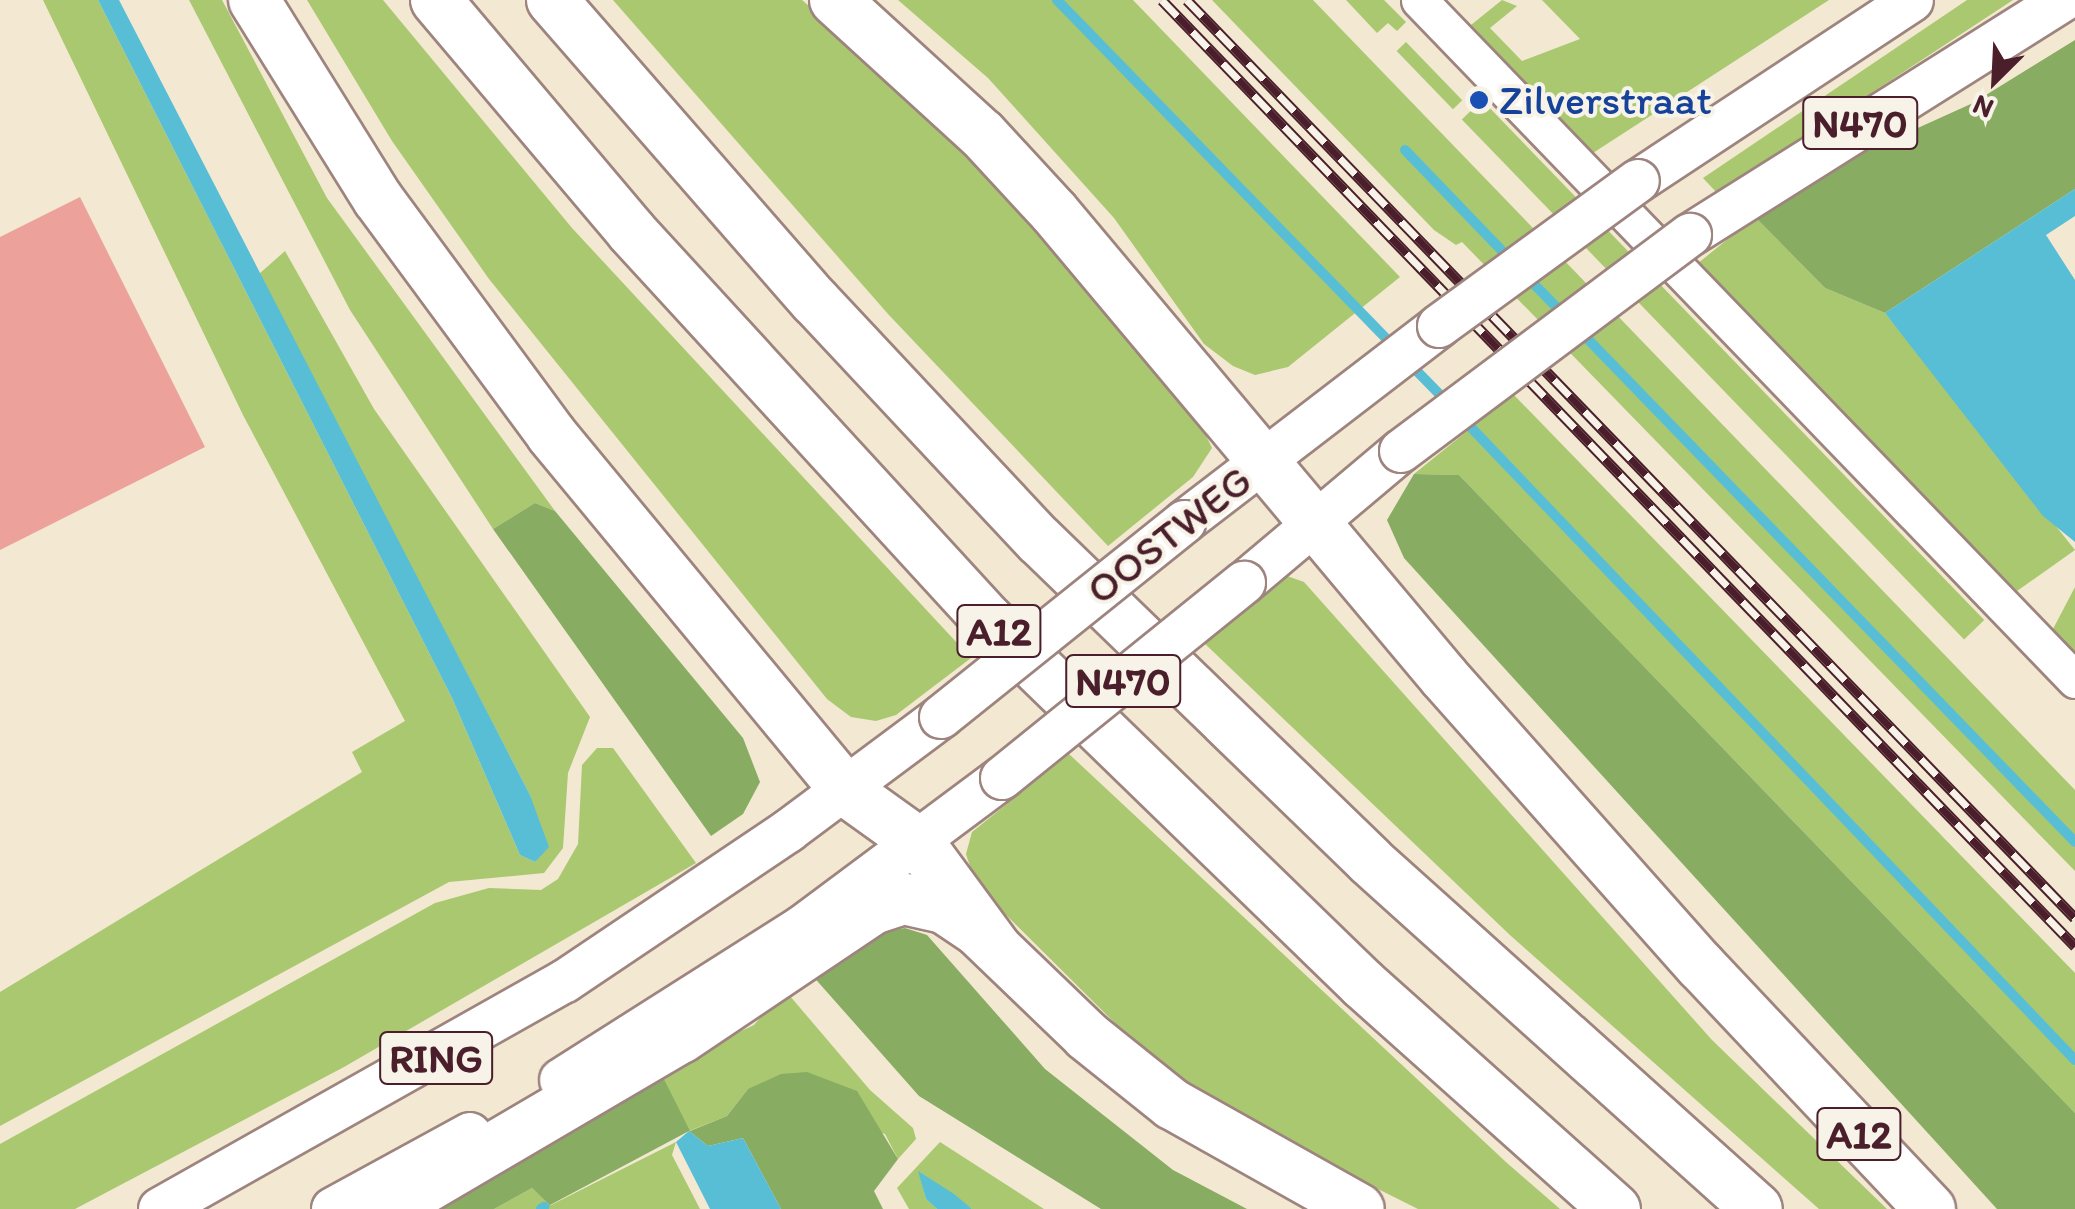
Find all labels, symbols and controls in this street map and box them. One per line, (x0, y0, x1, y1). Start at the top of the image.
north arrow (1945, 30, 2045, 130)
place label: Zilverstraat (1499, 75, 1712, 125)
road number: N470 (1800, 88, 1920, 158)
text: N (1967, 88, 1998, 127)
marker: Zilverstraat (1468, 89, 1490, 111)
street label: OOSTWEG (1076, 455, 1262, 615)
road number: A12 (954, 596, 1044, 666)
road number: N470 (1063, 646, 1183, 716)
road number: RING (378, 1023, 494, 1093)
road number: A12 (1814, 1099, 1904, 1169)

